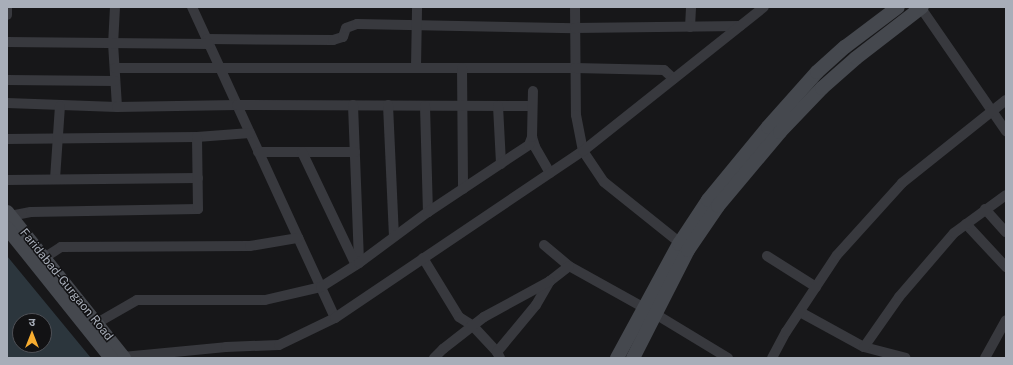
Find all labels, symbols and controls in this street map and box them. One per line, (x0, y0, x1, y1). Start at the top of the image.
street label: Faridabad-Gurgaon Road (16, 226, 116, 344)
north arrow (12, 313, 52, 353)
text: उ (29, 316, 35, 328)

